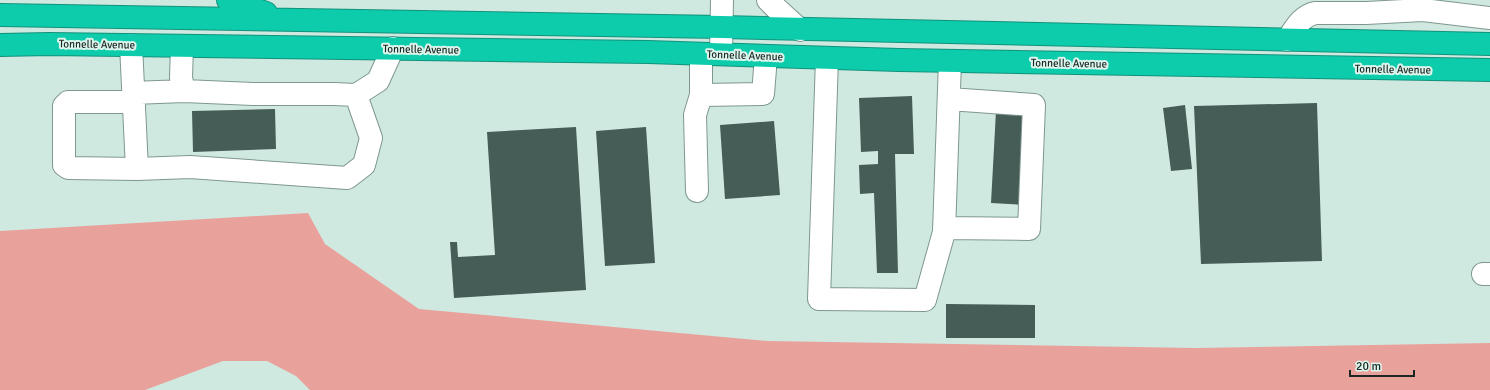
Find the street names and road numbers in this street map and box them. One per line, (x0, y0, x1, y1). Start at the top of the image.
street label: Tonnelle Avenue (59, 37, 135, 52)
street label: Tonnelle Avenue (383, 42, 459, 57)
street label: Tonnelle Avenue (707, 48, 783, 63)
street label: Tonnelle Avenue (1031, 56, 1107, 71)
street label: Tonnelle Avenue (1355, 62, 1431, 77)

